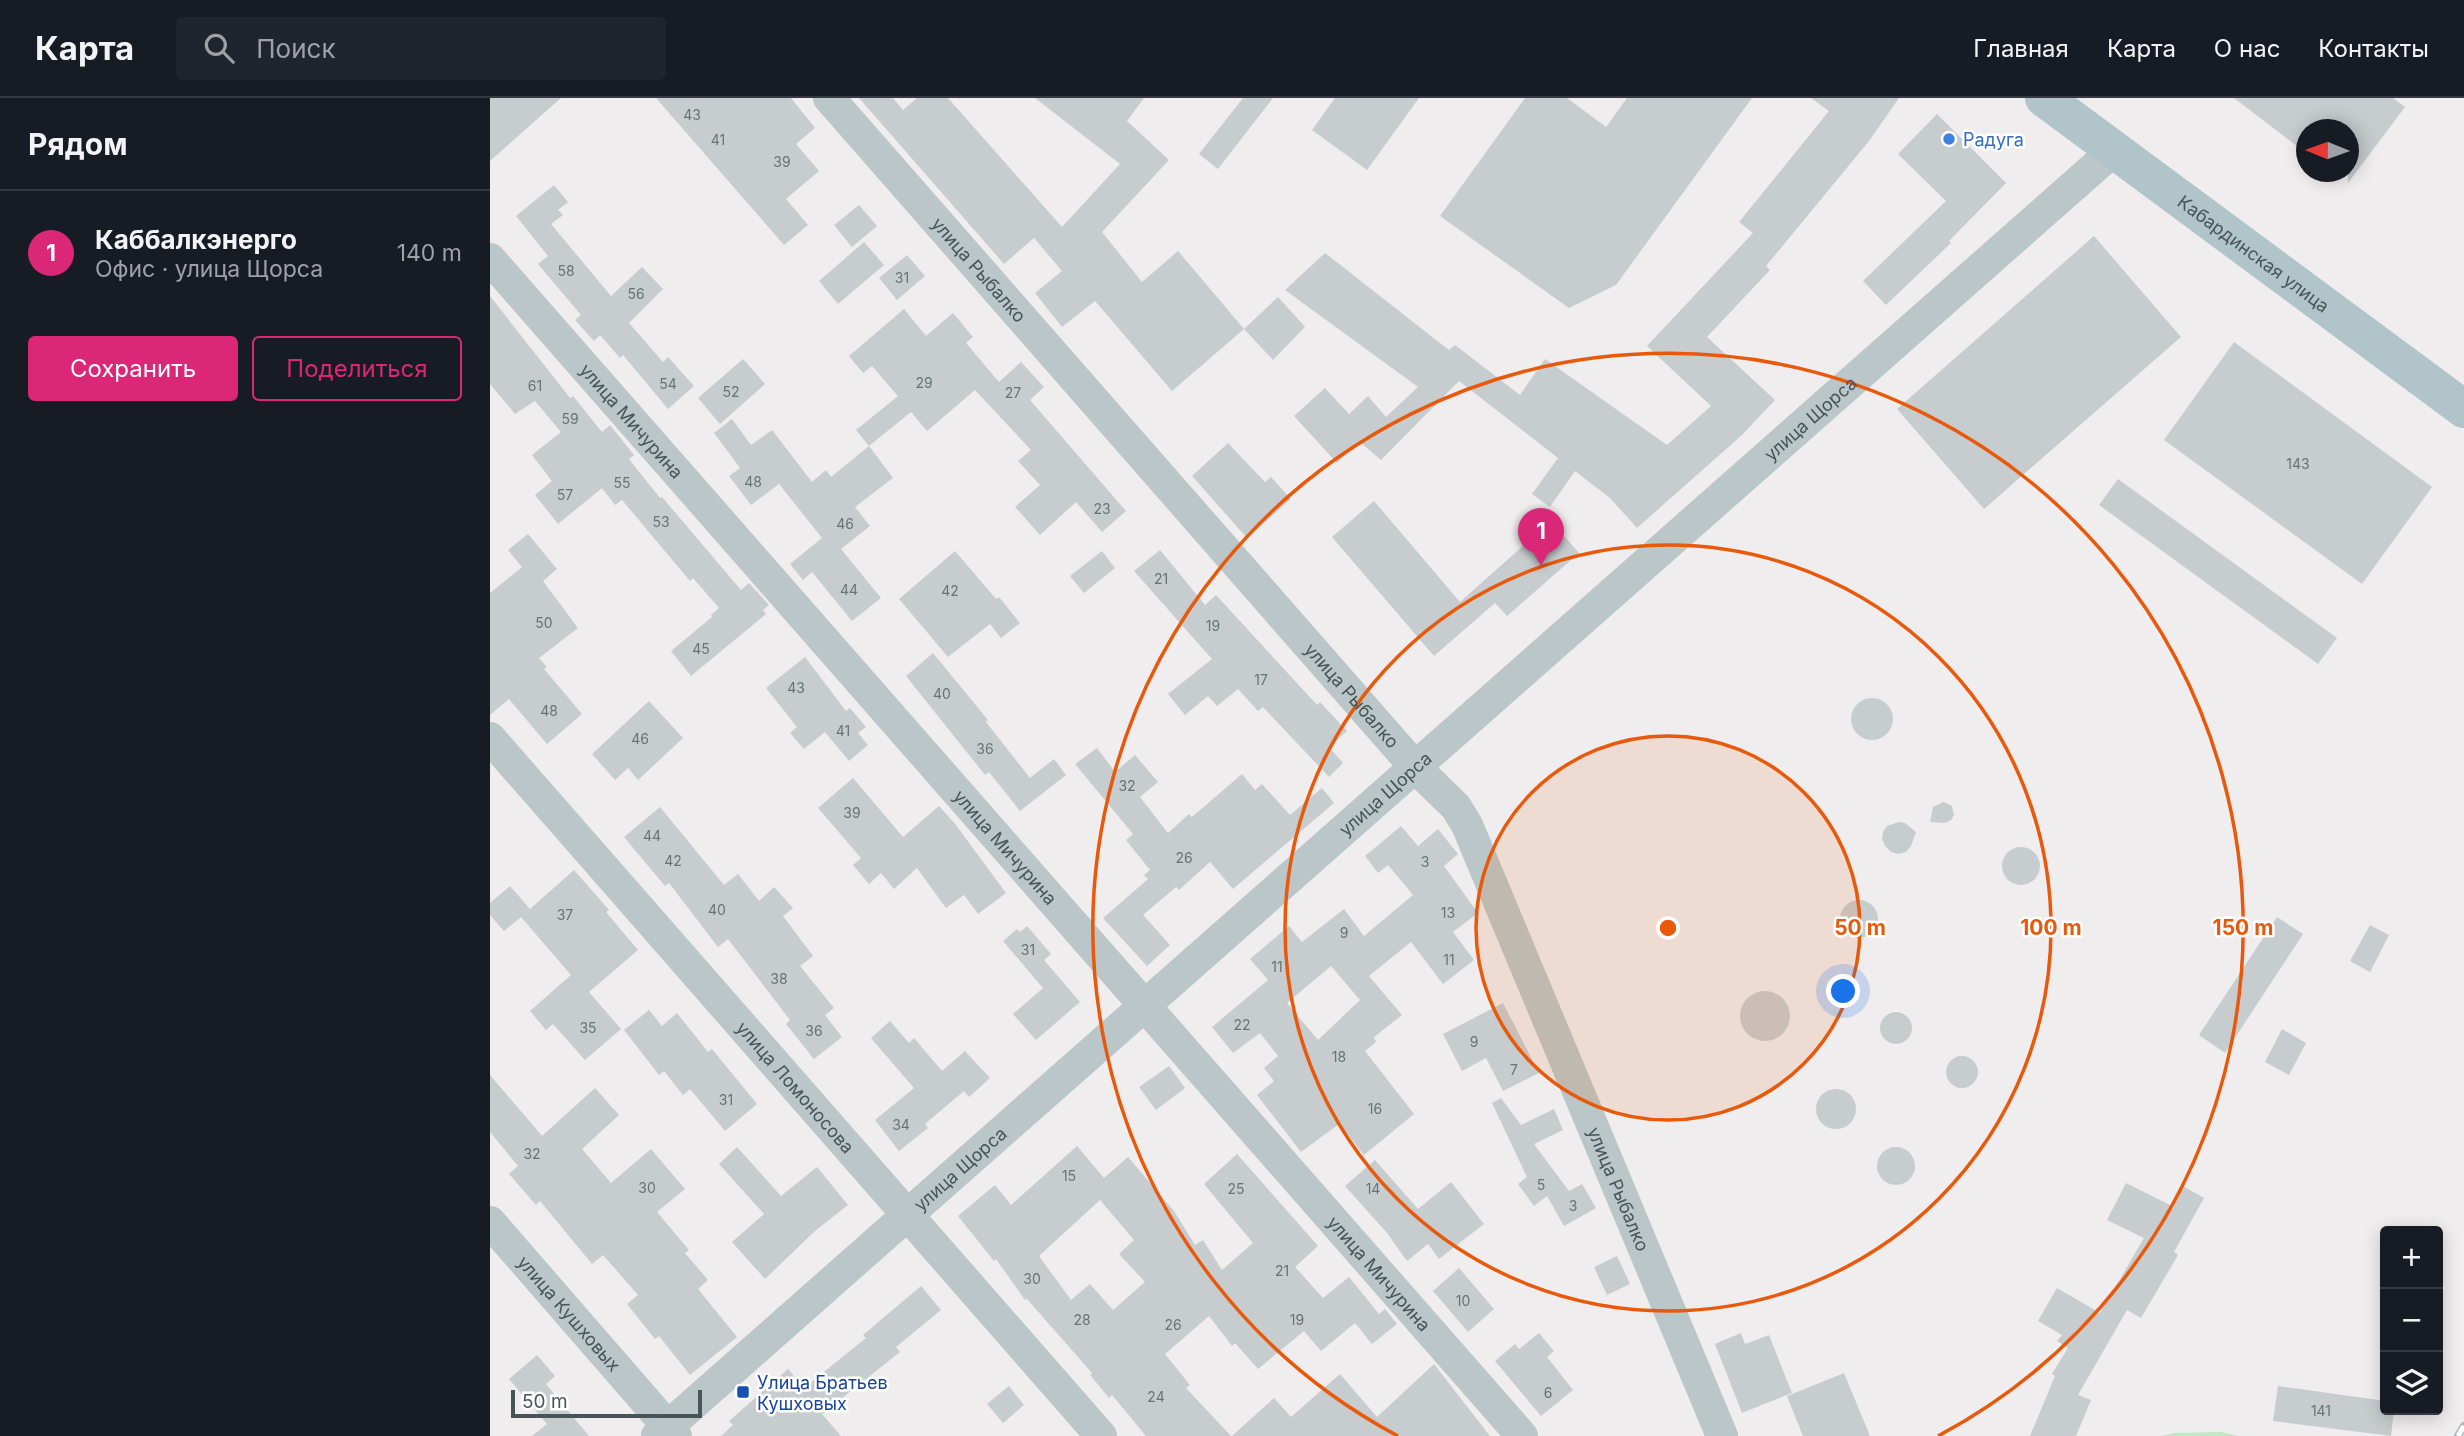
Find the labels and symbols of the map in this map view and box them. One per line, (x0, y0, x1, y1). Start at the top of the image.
house number: 43 (683, 106, 701, 123)
north arrow (2296, 119, 2359, 182)
place label: Радуга (1963, 129, 2024, 150)
house number: 41 (711, 131, 725, 148)
marker: Радуга (1941, 131, 1957, 147)
house number: 39 (773, 153, 791, 170)
street label: Кабардинская улица (2174, 190, 2334, 316)
street label: улица Рыбалко (928, 213, 1031, 326)
house number: 58 (557, 262, 575, 279)
house number: 31 (895, 269, 909, 286)
house number: 56 (627, 285, 645, 302)
street label: улица Мичурина (576, 359, 688, 482)
street label: улица Щорса (1760, 372, 1861, 465)
house number: 29 (915, 374, 933, 391)
house number: 54 (659, 375, 677, 392)
house number: 61 (528, 377, 542, 394)
house number: 52 (722, 383, 740, 400)
house number: 27 (1005, 384, 1021, 401)
house number: 59 (561, 410, 579, 427)
house number: 143 (2286, 455, 2310, 472)
house number: 48 (744, 473, 762, 490)
house number: 55 (613, 474, 631, 491)
house number: 57 (557, 486, 573, 503)
house number: 23 (1093, 500, 1111, 517)
pin: 1 (1518, 508, 1564, 566)
house number: 53 (652, 513, 670, 530)
house number: 46 (836, 515, 854, 532)
house number: 21 (1154, 570, 1168, 587)
house number: 44 (840, 581, 858, 598)
house number: 42 (941, 582, 959, 599)
house number: 50 (535, 614, 553, 631)
house number: 19 (1206, 617, 1220, 634)
street label: улица Рыбалко (1301, 639, 1404, 752)
house number: 45 (692, 640, 710, 657)
house number: 17 (1254, 671, 1268, 688)
house number: 43 (787, 679, 805, 696)
house number: 40 (933, 685, 951, 702)
house number: 48 (540, 702, 558, 719)
house number: 41 (836, 722, 850, 739)
house number: 46 (631, 730, 649, 747)
house number: 36 (976, 740, 994, 757)
street label: улица Щорса (1335, 747, 1436, 840)
house number: 32 (1118, 777, 1136, 794)
street label: улица Мичурина (950, 785, 1062, 909)
house number: 39 (843, 804, 861, 821)
house number: 44 (643, 827, 661, 844)
house number: 26 (1175, 849, 1193, 866)
house number: 42 (664, 852, 682, 869)
house number: 3 (1421, 853, 1429, 870)
house number: 40 (708, 901, 726, 918)
house number: 13 (1441, 904, 1455, 921)
house number: 37 (557, 906, 573, 923)
text: 50 m (1834, 915, 1886, 940)
text: 100 m (2020, 915, 2082, 940)
text: 150 m (2213, 915, 2273, 940)
centre of rings (1656, 916, 1680, 940)
house number: 9 (1340, 924, 1348, 941)
house number: 31 (1021, 941, 1035, 958)
house number: 11 (1443, 951, 1455, 968)
house number: 11 (1271, 958, 1283, 975)
house number: 38 (770, 970, 788, 987)
your location (1826, 974, 1860, 1008)
house number: 22 (1233, 1016, 1251, 1033)
street label: улица Ломоносова (732, 1017, 859, 1157)
house number: 35 (579, 1019, 597, 1036)
house number: 36 (805, 1022, 823, 1039)
house number: 9 (1470, 1033, 1478, 1050)
house number: 18 (1332, 1048, 1346, 1065)
house number: 7 (1510, 1061, 1518, 1078)
house number: 31 (719, 1091, 733, 1108)
house number: 16 (1368, 1100, 1382, 1117)
house number: 34 (892, 1116, 910, 1133)
street label: улица Щорса (909, 1122, 1010, 1215)
street label: улица Рыбалко (1584, 1124, 1654, 1254)
house number: 32 (523, 1145, 541, 1162)
house number: 15 (1062, 1167, 1076, 1184)
house number: 5 (1537, 1176, 1545, 1193)
house number: 30 (638, 1179, 656, 1196)
house number: 25 (1227, 1180, 1245, 1197)
house number: 14 (1366, 1180, 1380, 1197)
house number: 3 (1569, 1197, 1577, 1214)
street label: улица Мичурина (1323, 1212, 1435, 1335)
street label: улица Кушховых (514, 1251, 625, 1375)
house number: 21 (1275, 1262, 1289, 1279)
house number: 30 (1023, 1270, 1041, 1287)
house number: 10 (1456, 1292, 1470, 1309)
house number: 28 (1073, 1311, 1091, 1328)
house number: 19 (1290, 1311, 1304, 1328)
house number: 26 (1164, 1316, 1182, 1333)
place label: Улица Братьев Кушховых (757, 1372, 888, 1414)
marker: Улица Братьев Кушховых (735, 1384, 751, 1400)
house number: 6 (1544, 1384, 1552, 1401)
scale bar (511, 1387, 702, 1419)
house number: 24 (1147, 1388, 1165, 1405)
house number: 141 (2311, 1402, 2331, 1419)

